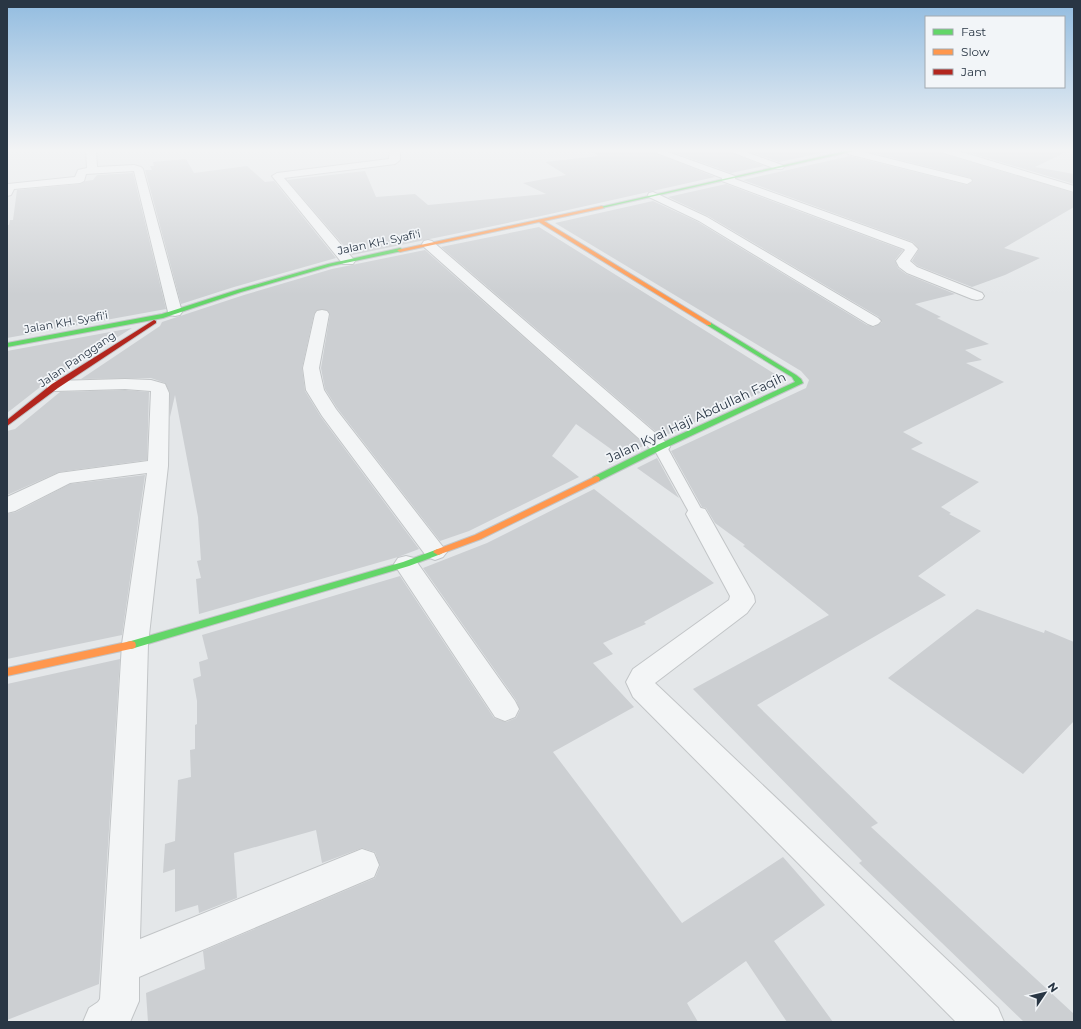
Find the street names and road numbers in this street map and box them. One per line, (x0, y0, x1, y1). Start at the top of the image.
street label: Jalan KH. Syafi'i (335, 226, 422, 258)
street label: Jalan KH. Syafi'i (22, 308, 109, 336)
street label: Jalan Panggang (35, 328, 118, 391)
street label: Jalan Kyai Haji Abdullah Faqih (603, 368, 788, 466)

